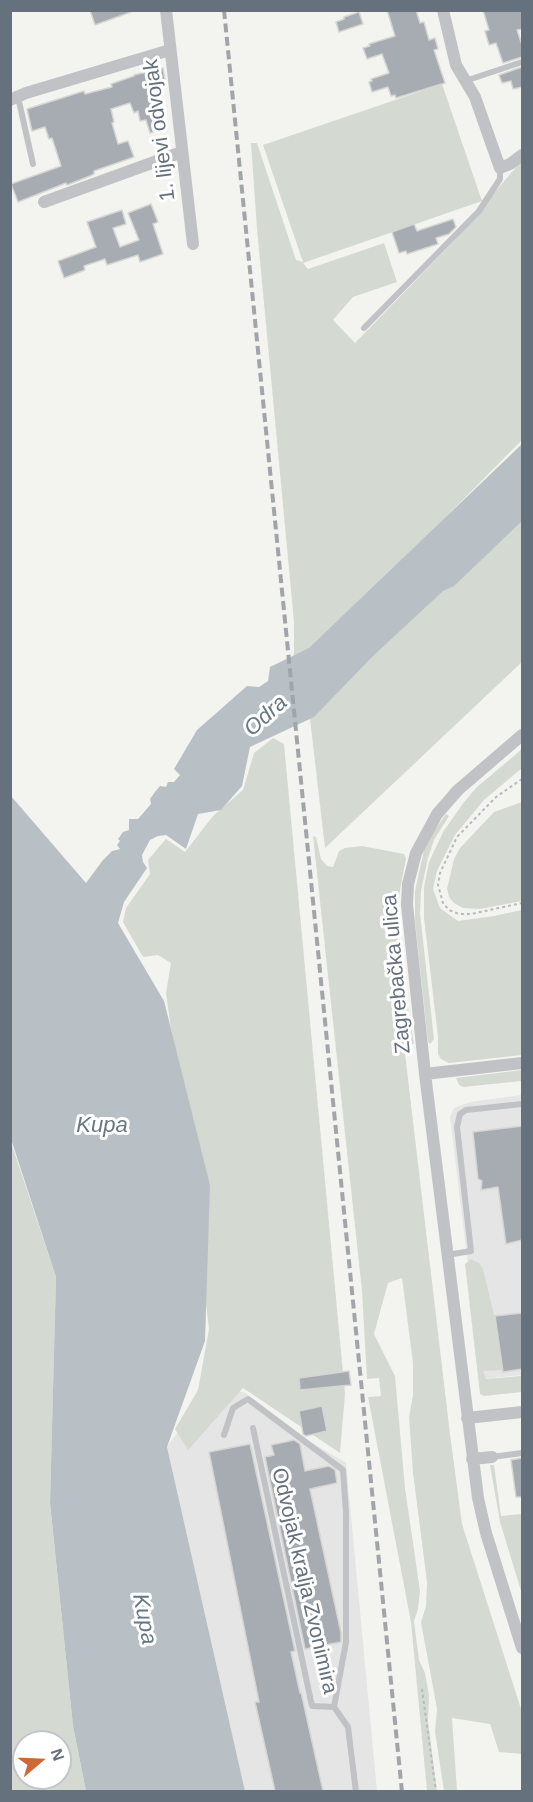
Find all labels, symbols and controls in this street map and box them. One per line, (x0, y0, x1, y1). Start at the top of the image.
street label: 1. lijevi odvojak (139, 58, 181, 202)
water label: Odra (239, 690, 293, 742)
street label: Zagrebačka ulica (377, 893, 417, 1055)
water label: Kupa (76, 1113, 128, 1139)
street label: Odvojak kralja Zvonimira (266, 1466, 342, 1696)
water label: Kupa (126, 1591, 162, 1647)
north arrow (12, 1730, 72, 1790)
text: N (48, 1746, 68, 1763)

